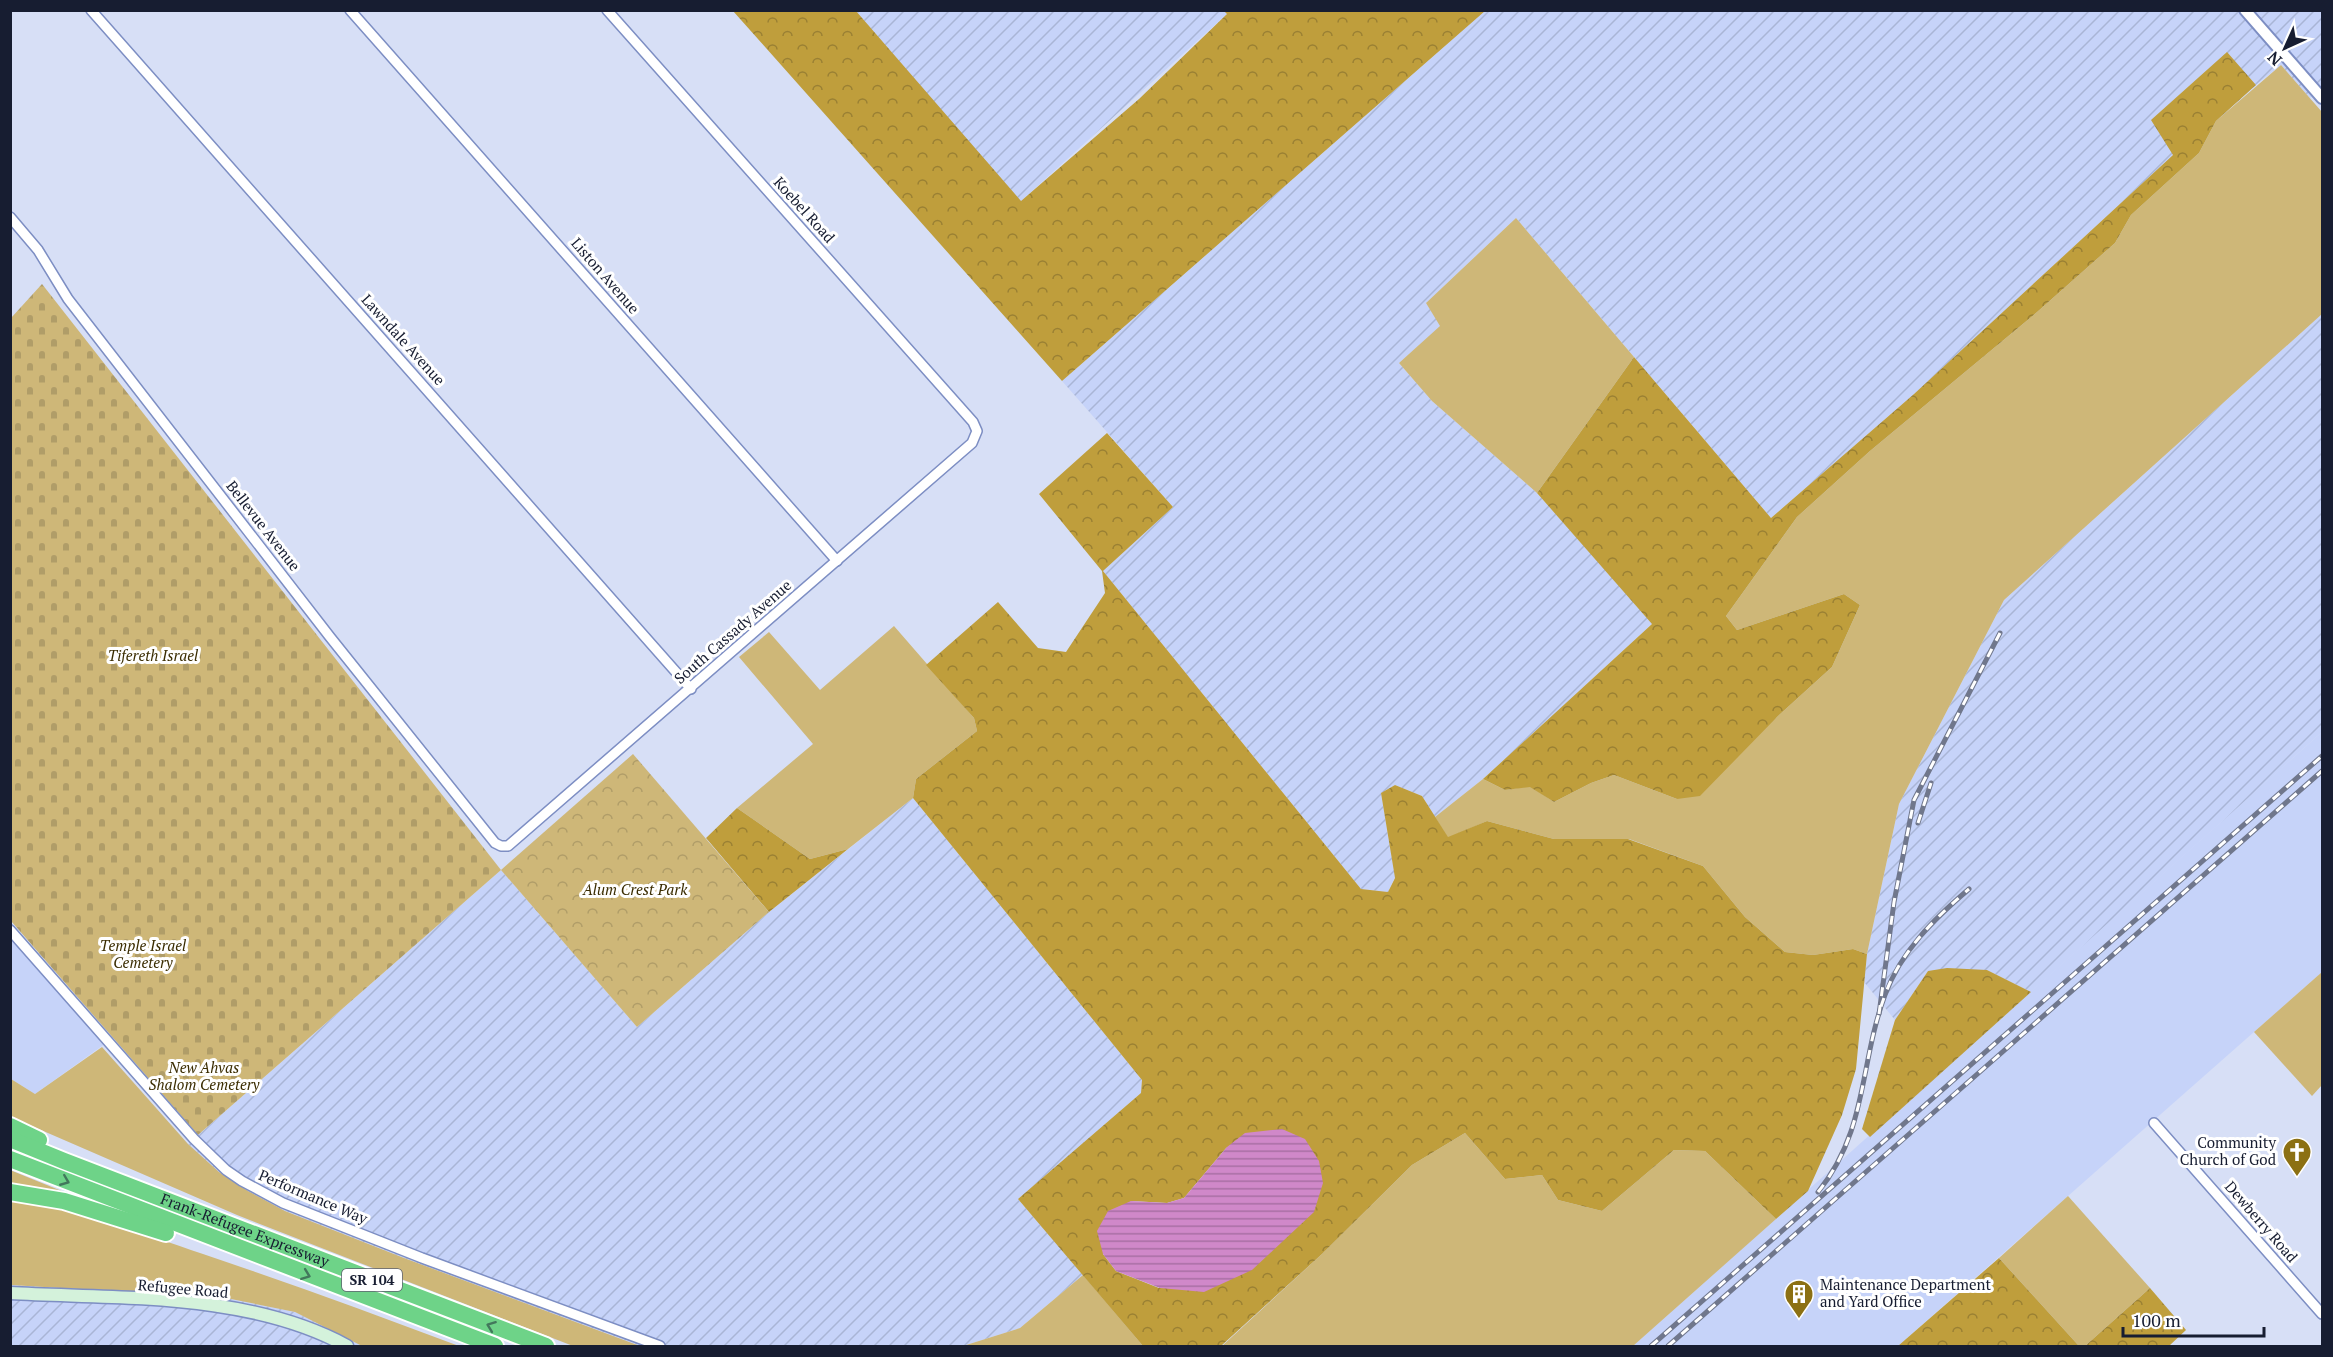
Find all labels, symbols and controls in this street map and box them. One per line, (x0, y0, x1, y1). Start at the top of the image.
north arrow (2255, 18, 2315, 78)
text: N (2262, 47, 2286, 71)
street label: Koebel Road (770, 172, 840, 247)
street label: Liston Avenue (567, 233, 644, 318)
street label: Lawndale Avenue (357, 290, 450, 389)
street label: Bellevue Avenue (222, 476, 305, 575)
street label: South Cassady Avenue (670, 575, 795, 688)
park label: Tifereth Israel (108, 645, 199, 665)
park label: Alum Crest Park (582, 879, 688, 899)
park label: Temple Israel Cemetery (100, 935, 187, 972)
park label: New Ahvas Shalom Cemetery (149, 1057, 261, 1094)
place label: Community Church of God (2180, 1132, 2276, 1169)
church icon: Community Church of God (2281, 1136, 2313, 1178)
street label: Performance Way (256, 1164, 371, 1228)
one-way arrow (59, 1174, 70, 1186)
street label: Dewberry Road (2221, 1177, 2303, 1266)
street label: Frank-Refugee Expressway (158, 1188, 333, 1271)
one-way arrow (301, 1267, 311, 1280)
road number: SR 104 (342, 1269, 402, 1291)
street label: Refugee Road (137, 1274, 229, 1302)
place label: Maintenance Department and Yard Office (1820, 1274, 1991, 1311)
building icon: Maintenance Department and Yard Office (1783, 1278, 1815, 1320)
scale bar (2123, 1300, 2264, 1338)
text: 100 m (2132, 1308, 2181, 1332)
one-way arrow (486, 1320, 497, 1333)

